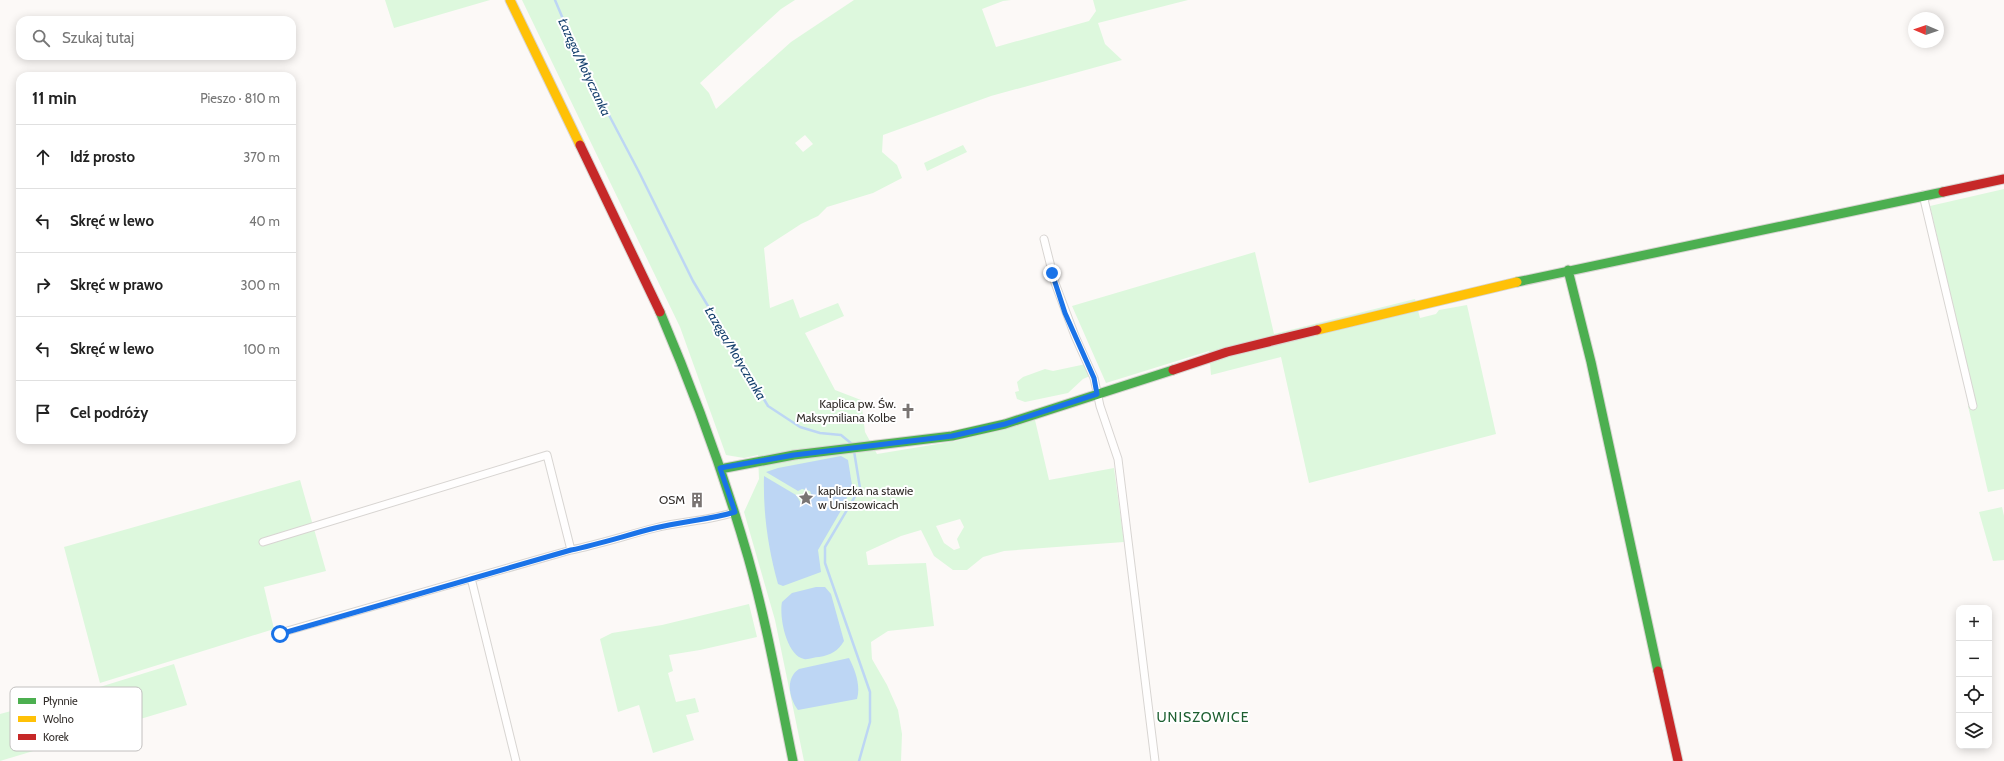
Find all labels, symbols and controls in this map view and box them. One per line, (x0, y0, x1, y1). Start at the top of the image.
north arrow (1908, 12, 1944, 48)
search box (16, 16, 296, 60)
water label: Łazęga/Motyczanka (555, 16, 615, 118)
icon: search (30, 27, 52, 49)
text: Szukaj tutaj (62, 29, 134, 47)
text: 11 min (32, 88, 77, 108)
text: Pieszo · 810 m (200, 90, 280, 106)
icon: ahead (32, 146, 54, 168)
text: Idź prosto (70, 148, 135, 166)
text: 370 m (243, 149, 280, 165)
icon: left (32, 210, 54, 232)
text: Skręć w lewo (70, 212, 154, 230)
text: 40 m (249, 213, 280, 229)
route end (1043, 264, 1061, 282)
icon: right (32, 274, 54, 296)
text: Skręć w prawo (70, 276, 163, 294)
text: 300 m (240, 277, 280, 293)
water label: Łazęga/Motyczanka (702, 303, 770, 403)
icon: left (32, 338, 54, 360)
text: Skręć w lewo (70, 340, 154, 358)
text: 100 m (243, 341, 280, 357)
place label: Kaplica pw. Św. Maksymiliana Kolbe (796, 396, 896, 425)
icon: arrive (32, 402, 54, 424)
church icon: Kaplica pw. Św. Maksymiliana Kolbe (899, 402, 917, 420)
text: Cel podróży (70, 404, 148, 422)
place label: kapliczka na stawie w Uniszowicach (818, 483, 913, 512)
place icon: kapliczka na stawie w Uniszowicach (797, 489, 815, 507)
building icon: OSM (688, 491, 706, 509)
place label: OSM (659, 492, 685, 507)
map controls (1956, 605, 1992, 749)
button: + (1956, 605, 1992, 641)
route start (271, 625, 289, 643)
button: − (1956, 641, 1992, 677)
button: locate (1956, 677, 1992, 713)
legend (10, 687, 142, 751)
text: Płynnie (43, 694, 78, 708)
district label: UNISZOWICE (1156, 708, 1250, 726)
text: Wolno (43, 712, 74, 726)
button: layers (1956, 713, 1992, 749)
text: Korek (43, 730, 69, 744)

